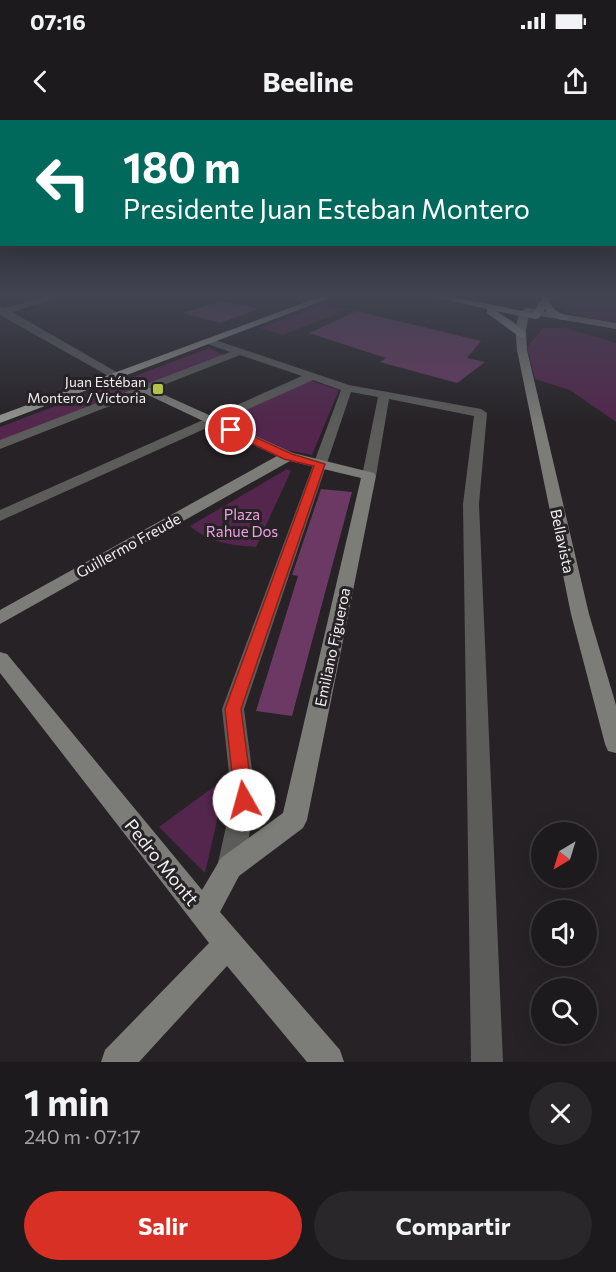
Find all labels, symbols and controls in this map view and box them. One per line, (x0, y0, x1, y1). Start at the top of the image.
text: 07:16 (30, 8, 86, 35)
icon: back (24, 65, 57, 98)
text: Beeline (262, 65, 354, 98)
icon: share (559, 65, 592, 98)
text: 180 m (123, 140, 241, 192)
icon: left (24, 144, 102, 222)
text: Presidente Juan Esteban Montero (123, 192, 530, 225)
place label: Juan Estéban Montero / Victoria (27, 373, 146, 406)
marker: Juan Estéban Montero / Victoria (151, 382, 165, 396)
pin (205, 404, 256, 455)
icon: arrive (214, 413, 247, 446)
park label: Plaza Rahue Dos (206, 505, 278, 540)
street label: Bellavista (547, 507, 579, 575)
street label: Guillermo Freude (73, 509, 183, 581)
street label: Emiliano Figueroa (311, 586, 353, 708)
position arrow (212, 768, 276, 832)
street label: Pedro Montt (120, 814, 204, 910)
north arrow (531, 822, 597, 888)
map controls (531, 822, 597, 1044)
button: sound (531, 900, 597, 966)
button: search (531, 978, 597, 1044)
text: 1 min (24, 1079, 109, 1123)
button: close (529, 1082, 592, 1145)
text: 240 m · 07:17 (24, 1124, 141, 1148)
button: Salir (24, 1191, 302, 1260)
button: Compartir (314, 1191, 592, 1260)

